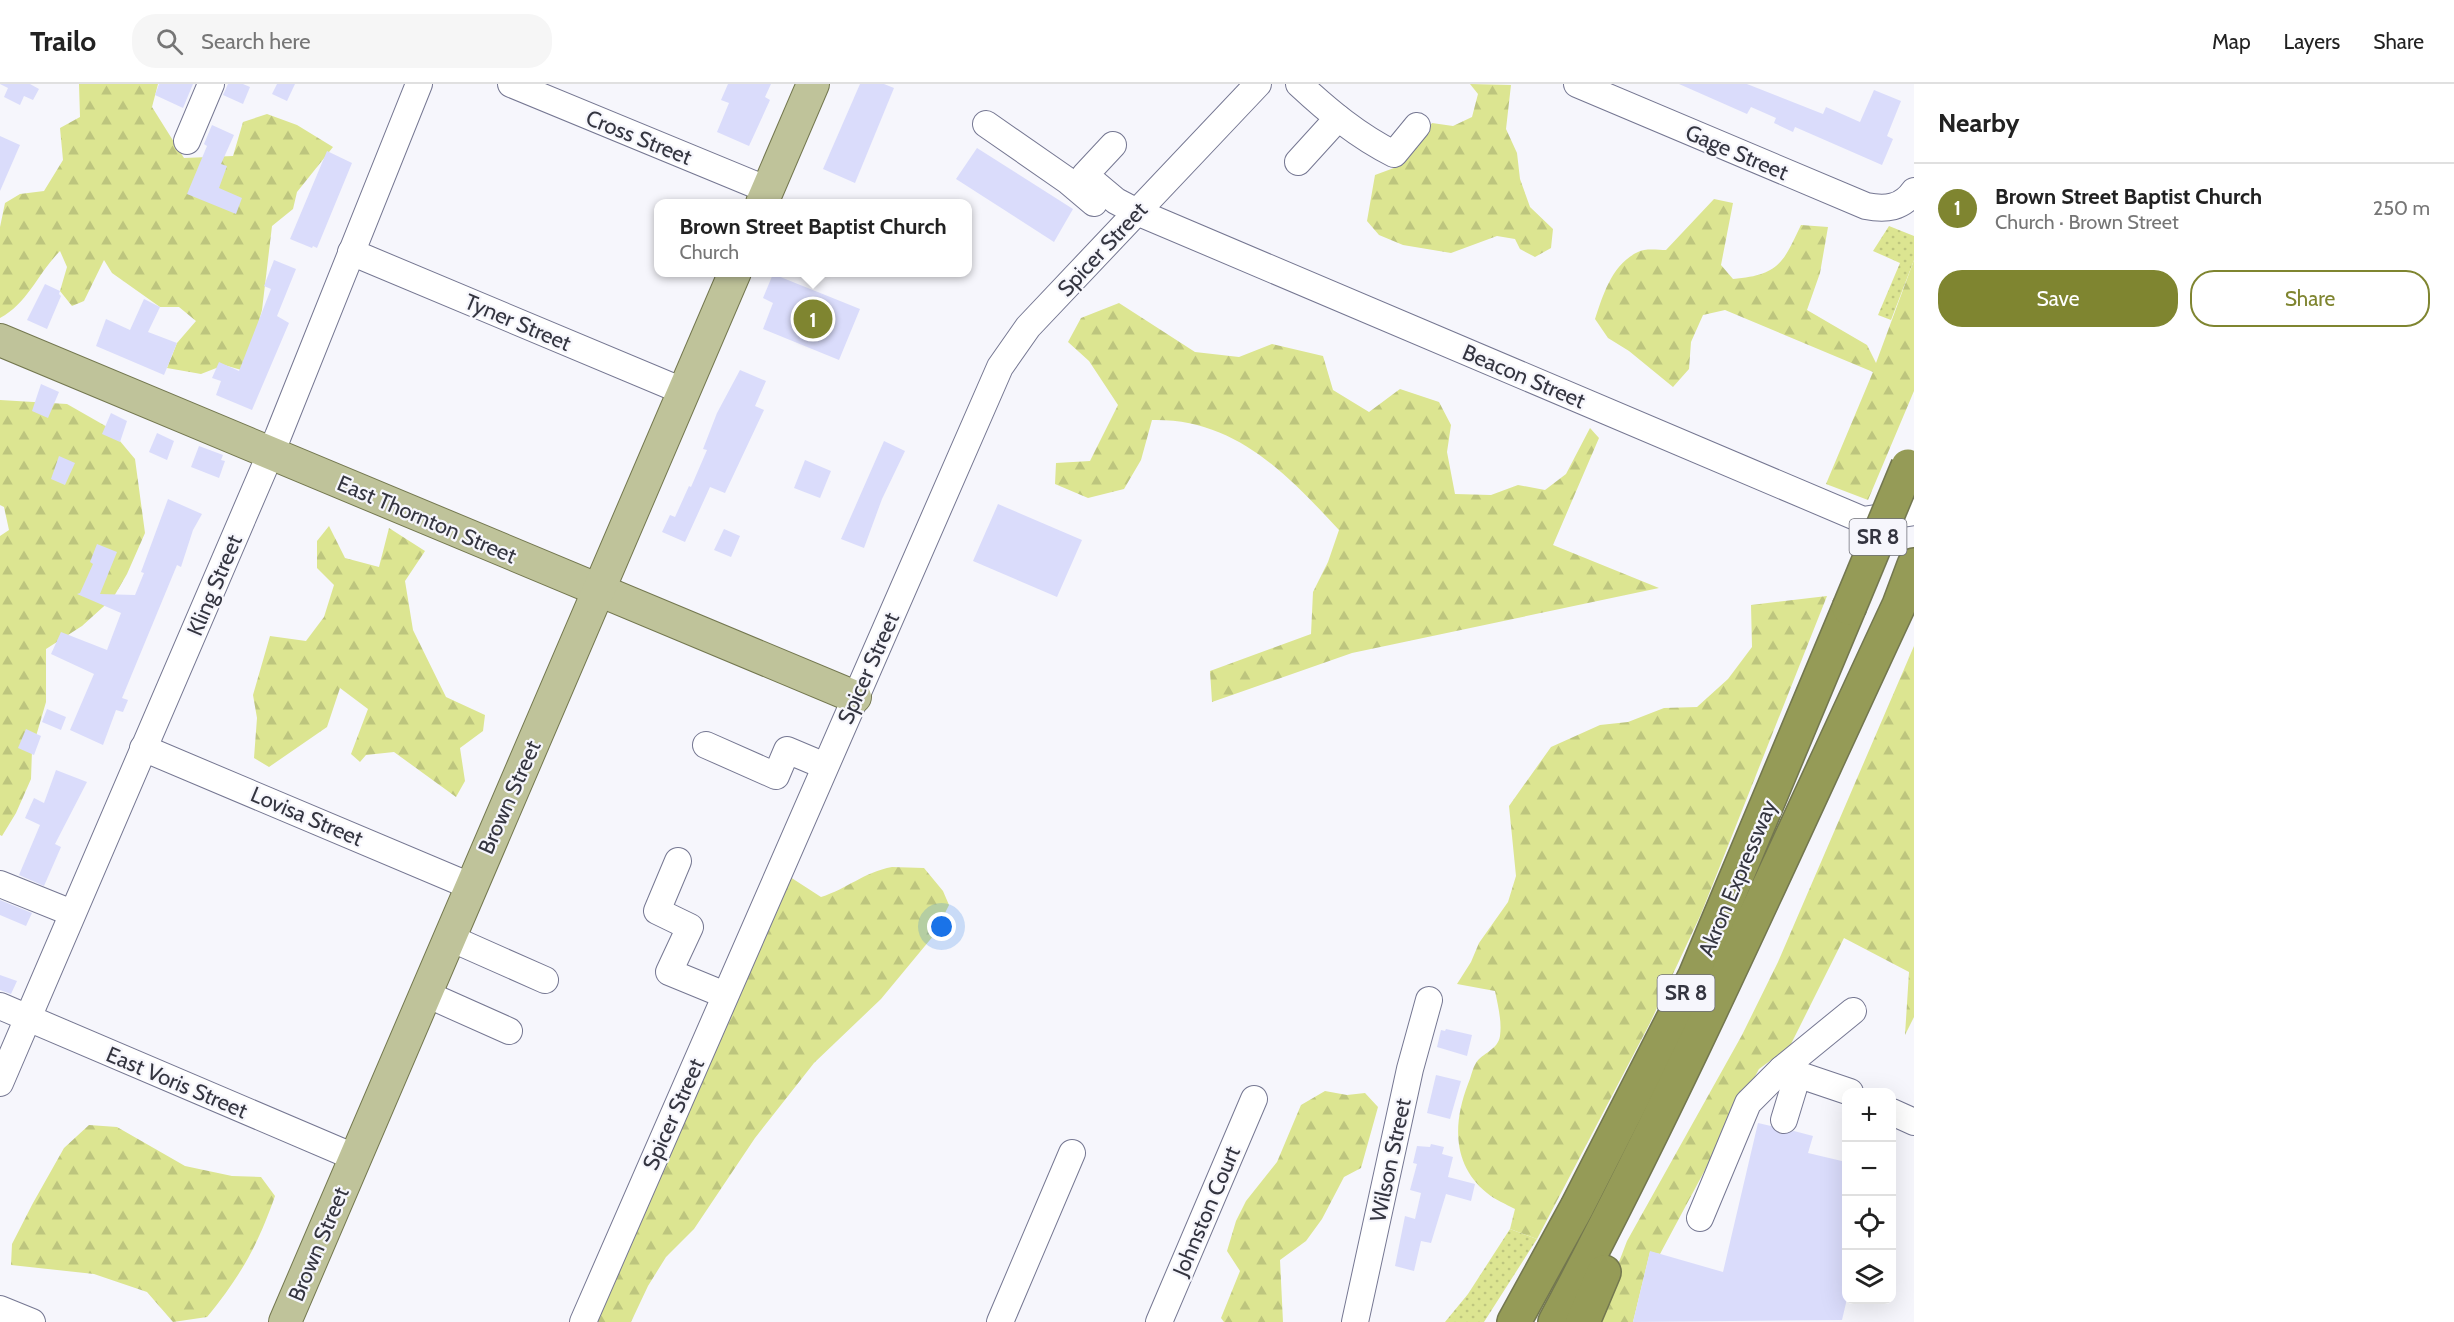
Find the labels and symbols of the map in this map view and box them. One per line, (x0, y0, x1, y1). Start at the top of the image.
street label: Cross Street (582, 104, 696, 171)
street label: Gage Street (1681, 119, 1793, 186)
street label: Spicer Street (1052, 196, 1153, 302)
street label: Tyner Street (461, 288, 576, 357)
pin: 1 (794, 296, 832, 342)
street label: Beacon Street (1458, 339, 1590, 415)
street label: East Thornton Street (333, 469, 521, 570)
road number: SR 8 (1850, 519, 1906, 555)
street label: Kling Street (181, 530, 248, 640)
street label: Spicer Street (832, 608, 905, 728)
street label: Brown Street (472, 736, 547, 858)
street label: Lovisa Street (247, 781, 368, 852)
street label: Akron Expressway (1692, 796, 1783, 961)
your location (927, 912, 956, 941)
road number: SR 8 (1658, 975, 1714, 1011)
street label: East Voris Street (102, 1041, 252, 1125)
street label: Spicer Street (637, 1054, 710, 1174)
street label: Wilson Street (1364, 1095, 1417, 1224)
street label: Johnston Court (1167, 1142, 1246, 1281)
street label: Brown Street (282, 1183, 355, 1305)

